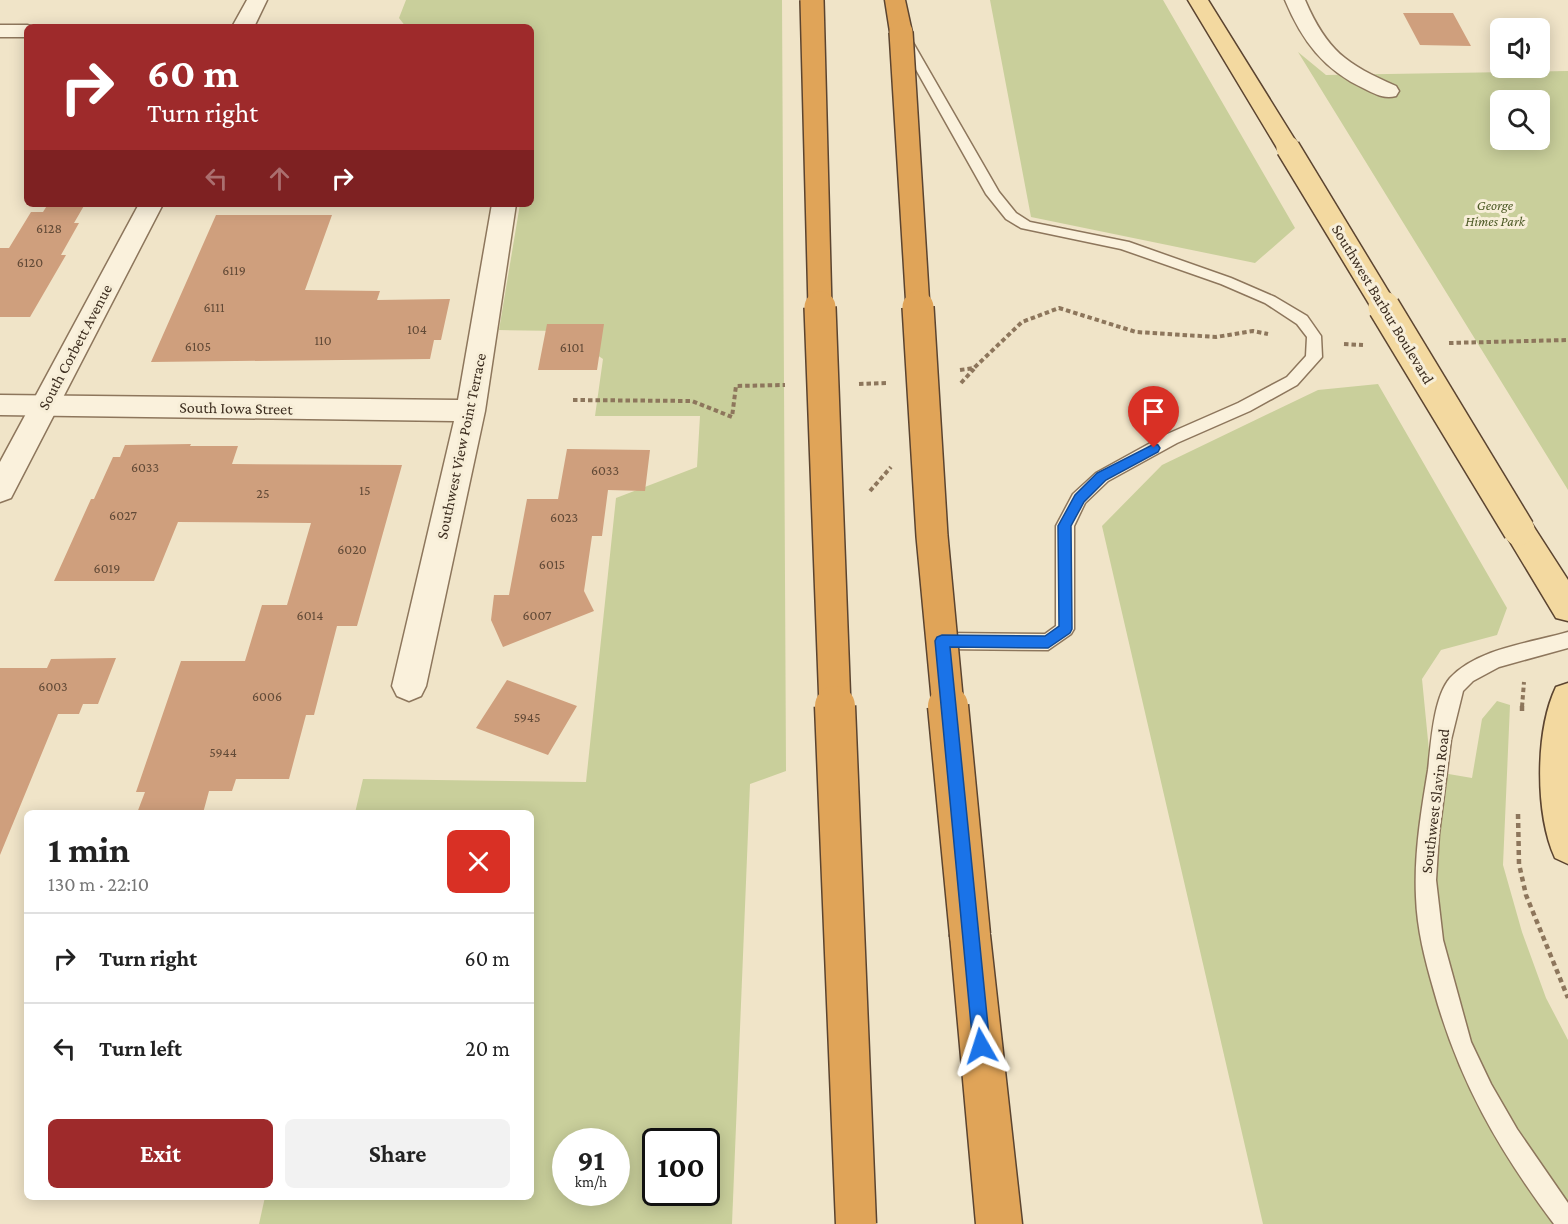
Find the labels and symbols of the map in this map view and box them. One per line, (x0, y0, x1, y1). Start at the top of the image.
park label: George Himes Park (1465, 197, 1526, 229)
house number: 6128 (36, 220, 62, 236)
street label: Southwest Barbur Boulevard (1329, 221, 1438, 387)
house number: 6120 (17, 254, 43, 270)
house number: 6119 (222, 262, 246, 278)
street label: South Corbett Avenue (35, 281, 115, 413)
house number: 6111 (203, 299, 225, 315)
house number: 104 (407, 321, 427, 337)
house number: 110 (314, 332, 332, 348)
house number: 6105 (185, 338, 211, 354)
house number: 6101 (560, 339, 585, 355)
street label: Southwest View Point Terrace (433, 351, 489, 541)
pin (1128, 386, 1179, 448)
street label: South Iowa Street (179, 399, 293, 417)
house number: 6033 (131, 459, 159, 475)
house number: 6033 (591, 462, 619, 478)
house number: 15 (359, 482, 371, 498)
house number: 25 (256, 485, 270, 501)
house number: 6027 (109, 507, 137, 523)
house number: 6023 (550, 509, 578, 525)
house number: 6020 (337, 541, 367, 557)
house number: 6015 (539, 556, 565, 572)
house number: 6019 (94, 560, 120, 576)
house number: 6014 (297, 607, 323, 623)
house number: 6007 (522, 607, 552, 623)
house number: 6003 (38, 678, 68, 694)
house number: 6006 (252, 688, 282, 704)
house number: 5945 (513, 709, 541, 725)
street label: Southwest Slavin Road (1418, 727, 1452, 874)
house number: 5944 (209, 744, 237, 760)
position arrow (949, 1014, 1013, 1078)
speed limit sign: 100 (642, 1128, 720, 1206)

